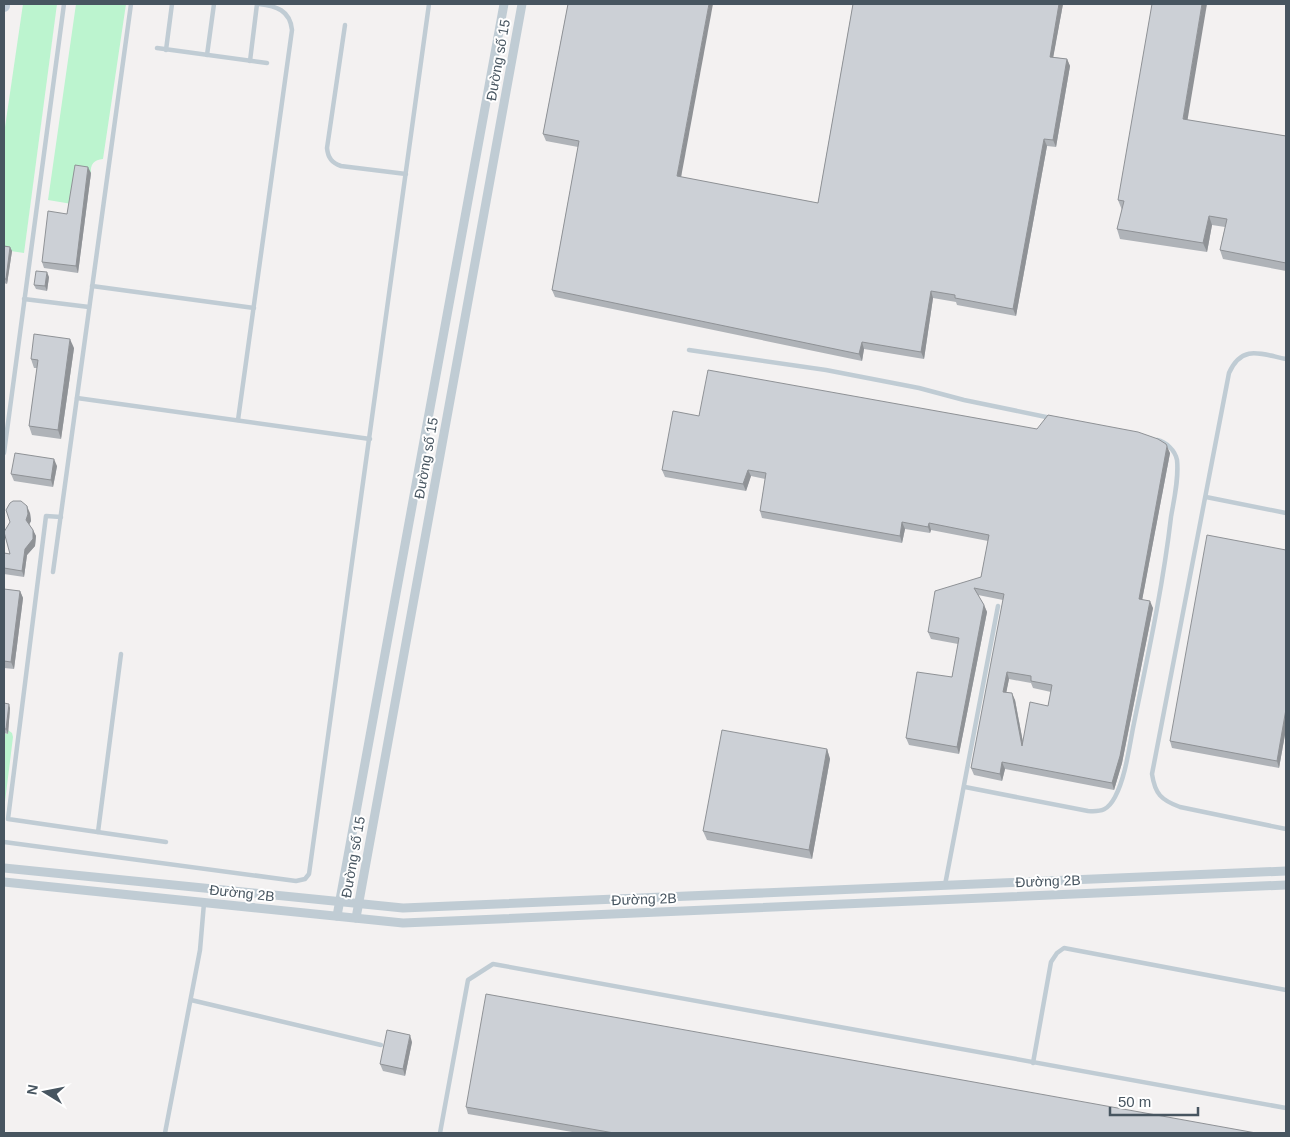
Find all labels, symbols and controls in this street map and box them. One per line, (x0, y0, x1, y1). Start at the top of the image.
street label: Đường số 15 (483, 18, 513, 102)
street label: Đường số 15 (411, 416, 441, 500)
street label: Đường số 15 (338, 815, 368, 899)
street label: Đường 2B (1015, 872, 1081, 890)
street label: Đường 2B (209, 882, 275, 904)
street label: Đường 2B (611, 890, 677, 908)
north arrow (20, 1067, 70, 1117)
text: N (23, 1083, 41, 1096)
scale bar (1110, 1084, 1198, 1116)
text: 50 m (1118, 1093, 1151, 1110)

